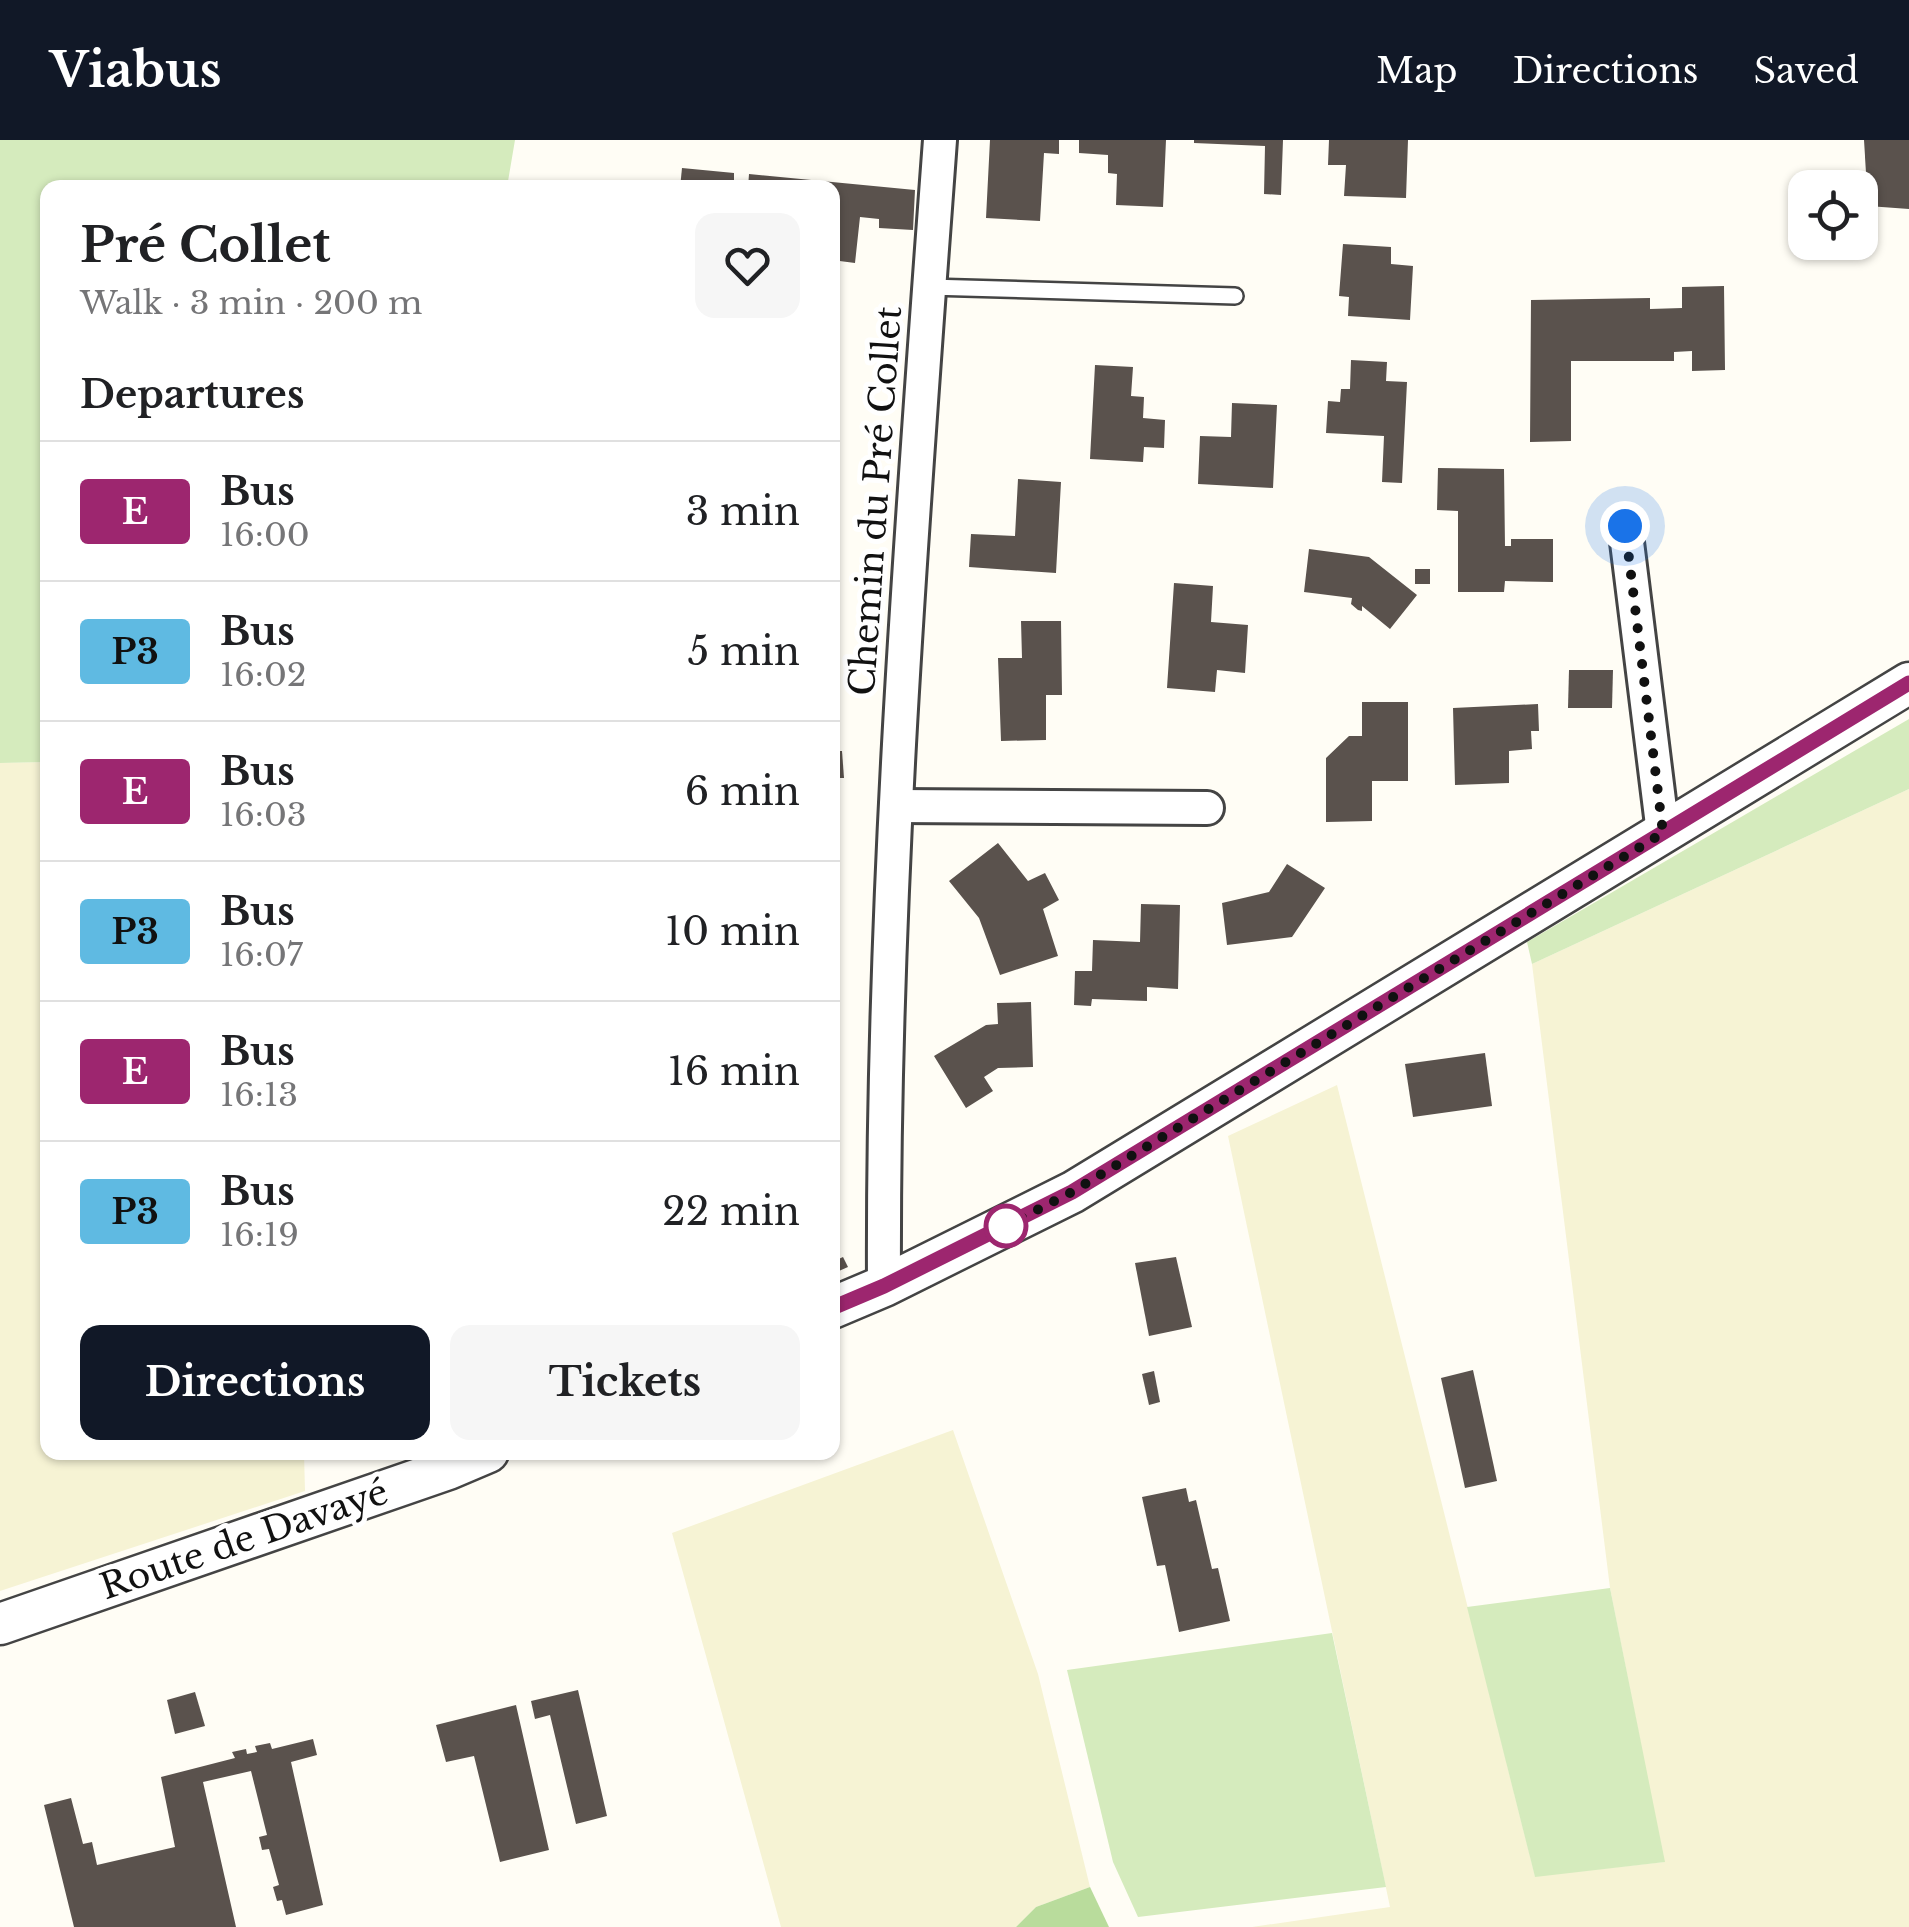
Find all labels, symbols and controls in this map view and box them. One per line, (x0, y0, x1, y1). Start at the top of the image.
text: Viabus (50, 40, 222, 100)
text: Map (1376, 49, 1457, 92)
text: Directions (1512, 49, 1698, 92)
text: Saved (1753, 49, 1859, 92)
map controls (1788, 170, 1878, 260)
button: locate (1788, 170, 1878, 260)
button: heart (695, 213, 800, 318)
text: Pré Collet (80, 215, 331, 275)
text: Walk · 3 min · 200 m (80, 283, 422, 323)
street label: Chemin du Pré Collet (840, 305, 910, 697)
text: Departures (80, 371, 304, 418)
text: Bus (220, 468, 295, 515)
text: 3 min (686, 488, 800, 535)
text: E (122, 490, 148, 533)
your location (1600, 501, 1650, 551)
text: 16:00 (220, 515, 310, 555)
text: Bus (220, 608, 295, 655)
text: 5 min (688, 628, 800, 675)
text: P3 (111, 630, 159, 673)
text: 16:02 (220, 655, 307, 695)
text: Bus (220, 748, 295, 795)
text: 6 min (685, 768, 800, 815)
text: E (122, 770, 148, 813)
text: 16:03 (220, 795, 307, 835)
text: Bus (220, 888, 295, 935)
text: 10 min (665, 908, 800, 955)
text: P3 (111, 910, 159, 953)
text: 16:07 (220, 935, 303, 975)
text: Bus (220, 1028, 295, 1075)
text: 16 min (668, 1048, 800, 1095)
text: E (122, 1050, 148, 1093)
text: 16:13 (220, 1075, 298, 1115)
text: Bus (220, 1168, 295, 1215)
text: 22 min (662, 1188, 800, 1235)
text: P3 (111, 1190, 159, 1233)
unlabelled marker (985, 1205, 1027, 1247)
text: 16:19 (220, 1215, 299, 1255)
button: Directions (80, 1325, 430, 1440)
button: Tickets (450, 1325, 800, 1440)
street label: Route de Davayé (95, 1470, 393, 1608)

